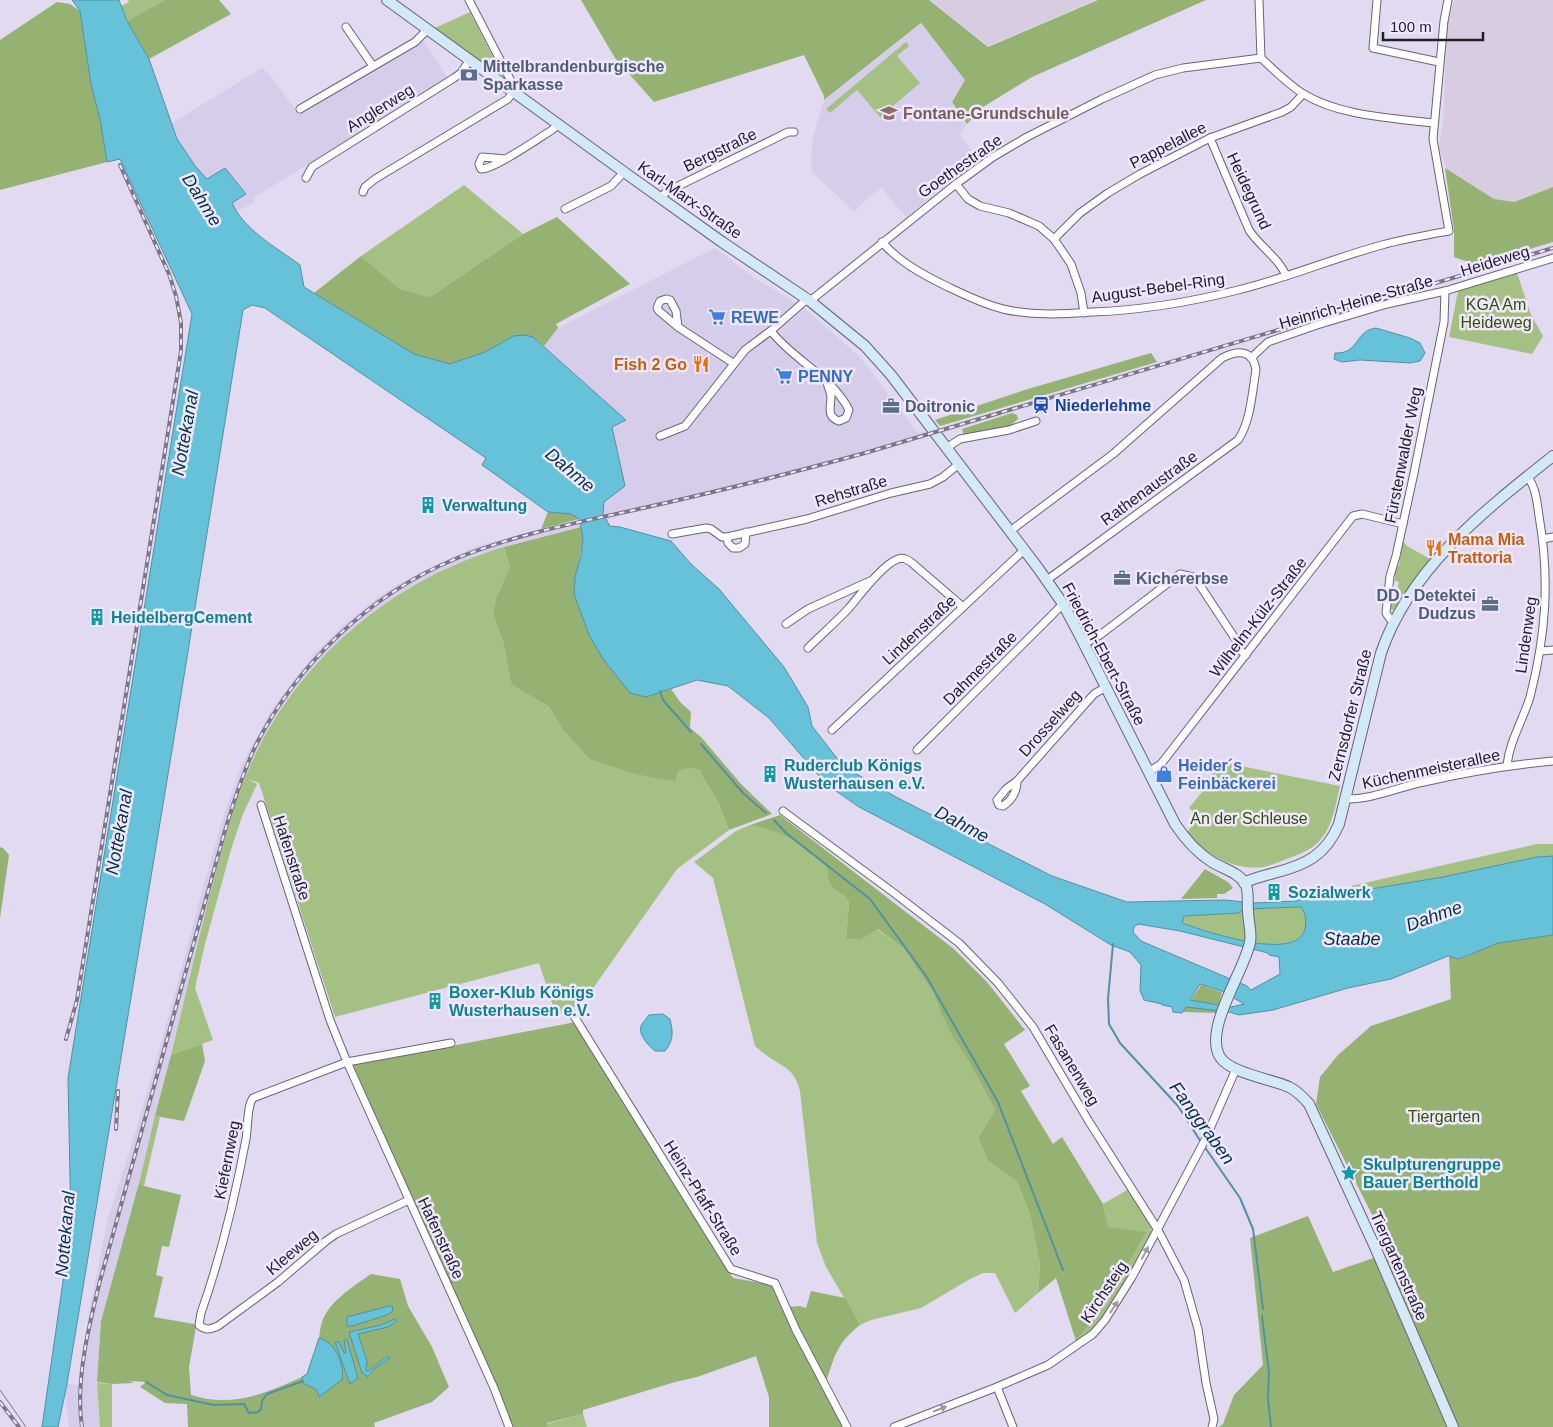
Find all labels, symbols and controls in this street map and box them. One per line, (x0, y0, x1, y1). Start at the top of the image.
scale bar (1383, 10, 1483, 42)
text: 100 m (1390, 18, 1432, 35)
place label: Mittelbrandenburgische Sparkasse (483, 58, 664, 93)
bank icon: Mittelbrandenburgische Sparkasse (459, 65, 479, 85)
street label: Anglerweg (343, 81, 417, 135)
school or university icon: Fontane-Grundschule (879, 103, 899, 123)
place label: Fontane-Grundschule (903, 105, 1069, 122)
street label: Pappelallee (1127, 118, 1209, 172)
street label: Bergstraße (681, 125, 759, 175)
street label: Goethestraße (915, 131, 1005, 201)
street label: Heidegrund (1224, 150, 1274, 232)
street label: Karl-Marx-Straße (635, 158, 745, 242)
water label: Dahme (178, 170, 226, 230)
street label: Heideweg (1458, 242, 1532, 280)
street label: August-Bebel-Ring (1090, 270, 1226, 306)
street label: Heinrich-Heine-Straße (1277, 272, 1435, 332)
park label: KGA Am Heideweg (1460, 296, 1532, 331)
supermarket icon: REWE (707, 307, 727, 327)
place label: REWE (731, 309, 779, 326)
restaurant icon: Fish 2 Go (691, 354, 711, 374)
place label: Fish 2 Go (614, 356, 687, 373)
supermarket icon: PENNY (774, 366, 794, 386)
place label: PENNY (798, 368, 853, 385)
street label: Fürstenwalder Weg (1381, 385, 1425, 525)
water label: Nottekanal (168, 388, 202, 477)
station icon: Niederlehme (1031, 395, 1051, 415)
office icon: Doitronic (881, 396, 901, 416)
place label: Niederlehme (1055, 397, 1151, 414)
place label: Doitronic (905, 398, 975, 415)
water label: Dahme (541, 444, 599, 496)
street label: Rathenaustraße (1098, 447, 1200, 529)
street label: Rehstraße (813, 472, 889, 510)
building icon: Verwaltung (418, 495, 438, 515)
place label: Verwaltung (442, 497, 527, 514)
place label: Mama Mia Trattoria (1448, 531, 1525, 566)
restaurant icon: Mama Mia Trattoria (1424, 538, 1444, 558)
street label: Wilhelm-Külz-Straße (1206, 554, 1310, 680)
office icon: Kichererbse (1112, 568, 1132, 588)
place label: Kichererbse (1136, 570, 1229, 587)
street label: Friedrich-Ebert-Straße (1059, 580, 1149, 728)
place label: DD - Detektei Dudzus (1376, 587, 1476, 622)
street label: Lindenstraße (879, 592, 959, 668)
office icon: DD - Detektei Dudzus (1480, 594, 1500, 614)
street label: Lindenweg (1512, 595, 1540, 675)
building icon: HeidelbergCement (87, 607, 107, 627)
place label: HeidelbergCement (111, 609, 253, 626)
street label: Dahmestraße (940, 628, 1020, 708)
street label: Zernsdorfer Straße (1325, 647, 1375, 783)
street label: Drosselweg (1016, 686, 1084, 760)
street label: Küchenmeisterallee (1361, 746, 1502, 792)
place label: Ruderclub Königs Wusterhausen e.V. (784, 757, 925, 792)
place label: Heider´s Feinbäckerei (1178, 757, 1276, 792)
building icon: Ruderclub Königs Wusterhausen e.V. (760, 764, 780, 784)
shop icon: Heider´s Feinbäckerei (1154, 764, 1174, 784)
water label: Nottekanal (102, 787, 136, 876)
water label: Dahme (932, 802, 992, 846)
park label: An der Schleuse (1190, 810, 1308, 827)
street label: Hafenstraße (270, 814, 314, 903)
building icon: Sozialwerk (1264, 882, 1284, 902)
place label: Sozialwerk (1288, 884, 1371, 901)
water label: Dahme (1403, 897, 1465, 935)
water label: Staabe (1323, 929, 1381, 949)
place label: Boxer-Klub Königs Wusterhausen e.V. (449, 984, 594, 1019)
building icon: Boxer-Klub Königs Wusterhausen e.V. (425, 991, 445, 1011)
street label: Fasanenweg (1041, 1021, 1103, 1109)
water label: Fanggraben (1165, 1078, 1239, 1168)
park label: Tiergarten (1408, 1108, 1480, 1125)
street label: Kiefernweg (211, 1119, 243, 1201)
street label: Heinz-Pfaff-Straße (661, 1137, 745, 1259)
place label: Skulpturengruppe Bauer Berthold (1363, 1156, 1501, 1191)
place icon: Skulpturengruppe Bauer Berthold (1339, 1163, 1359, 1183)
water label: Nottekanal (51, 1189, 79, 1278)
street label: Hafenstraße (415, 1195, 467, 1282)
street label: Tiergartenstraße (1367, 1209, 1431, 1323)
street label: Kleeweg (263, 1226, 321, 1278)
one-way arrow (1141, 1246, 1149, 1261)
street label: Kirchsteig (1077, 1258, 1131, 1326)
one-way arrow (1109, 1300, 1119, 1313)
one-way arrow (933, 1405, 947, 1413)

